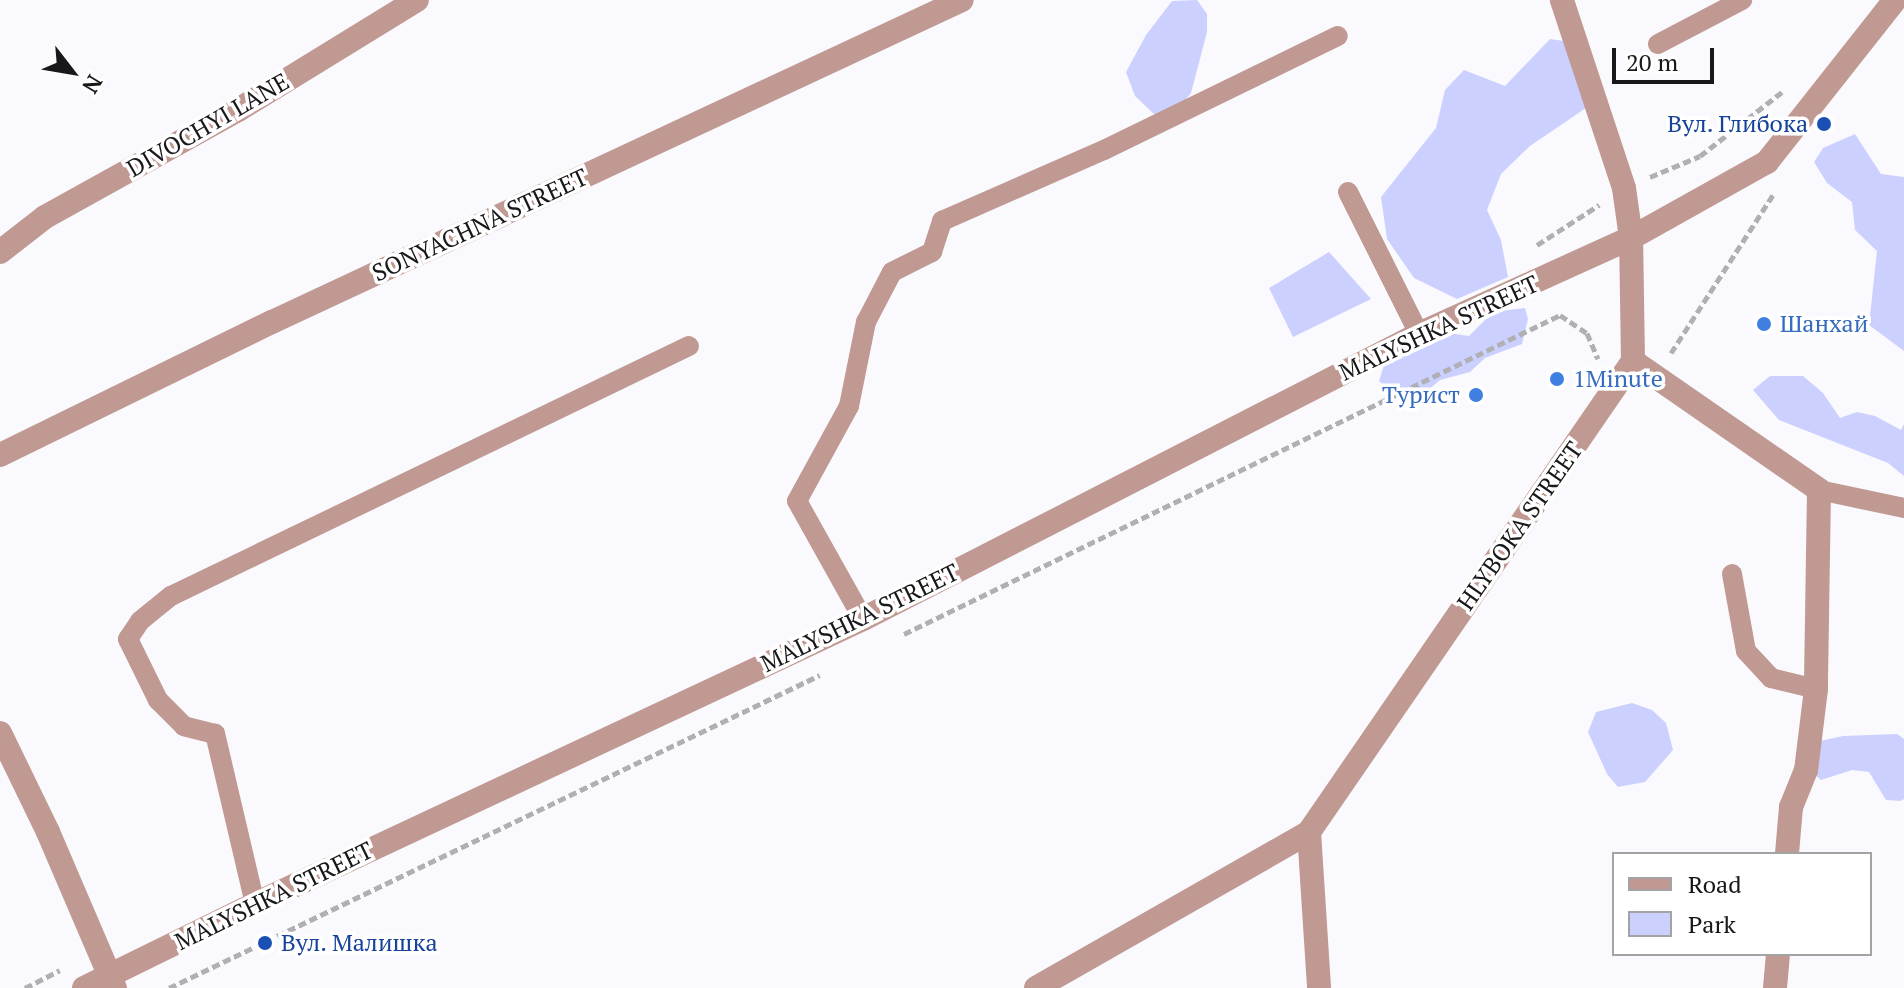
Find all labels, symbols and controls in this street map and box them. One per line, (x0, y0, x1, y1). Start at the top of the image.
north arrow (32, 32, 112, 112)
scale bar (1616, 32, 1718, 82)
text: 20 m (1626, 46, 1678, 78)
street label: DIVOCHYI LANE (122, 67, 294, 183)
text: N (76, 70, 110, 99)
place label: Вул. Глибока (1666, 110, 1808, 138)
marker: Вул. Глибока (1815, 115, 1833, 133)
street label: SONYACHNA STREET (367, 162, 593, 288)
street label: MALYSHKA STREET (1335, 269, 1543, 387)
place label: Шанхай (1780, 310, 1868, 338)
marker: Шанхай (1755, 315, 1773, 333)
place label: 1Minute (1573, 365, 1663, 393)
marker: 1Minute (1548, 370, 1566, 388)
place label: Турист (1382, 381, 1460, 409)
marker: Турист (1467, 386, 1485, 404)
street label: HLYBOKA STREET (1451, 436, 1589, 616)
street label: MALYSHKA STREET (756, 558, 964, 678)
street label: MALYSHKA STREET (170, 836, 378, 956)
legend (1612, 852, 1872, 956)
text: Road (1688, 868, 1742, 900)
text: Park (1688, 908, 1736, 940)
place label: Вул. Малишка (281, 929, 439, 957)
marker: Вул. Малишка (256, 934, 274, 952)

